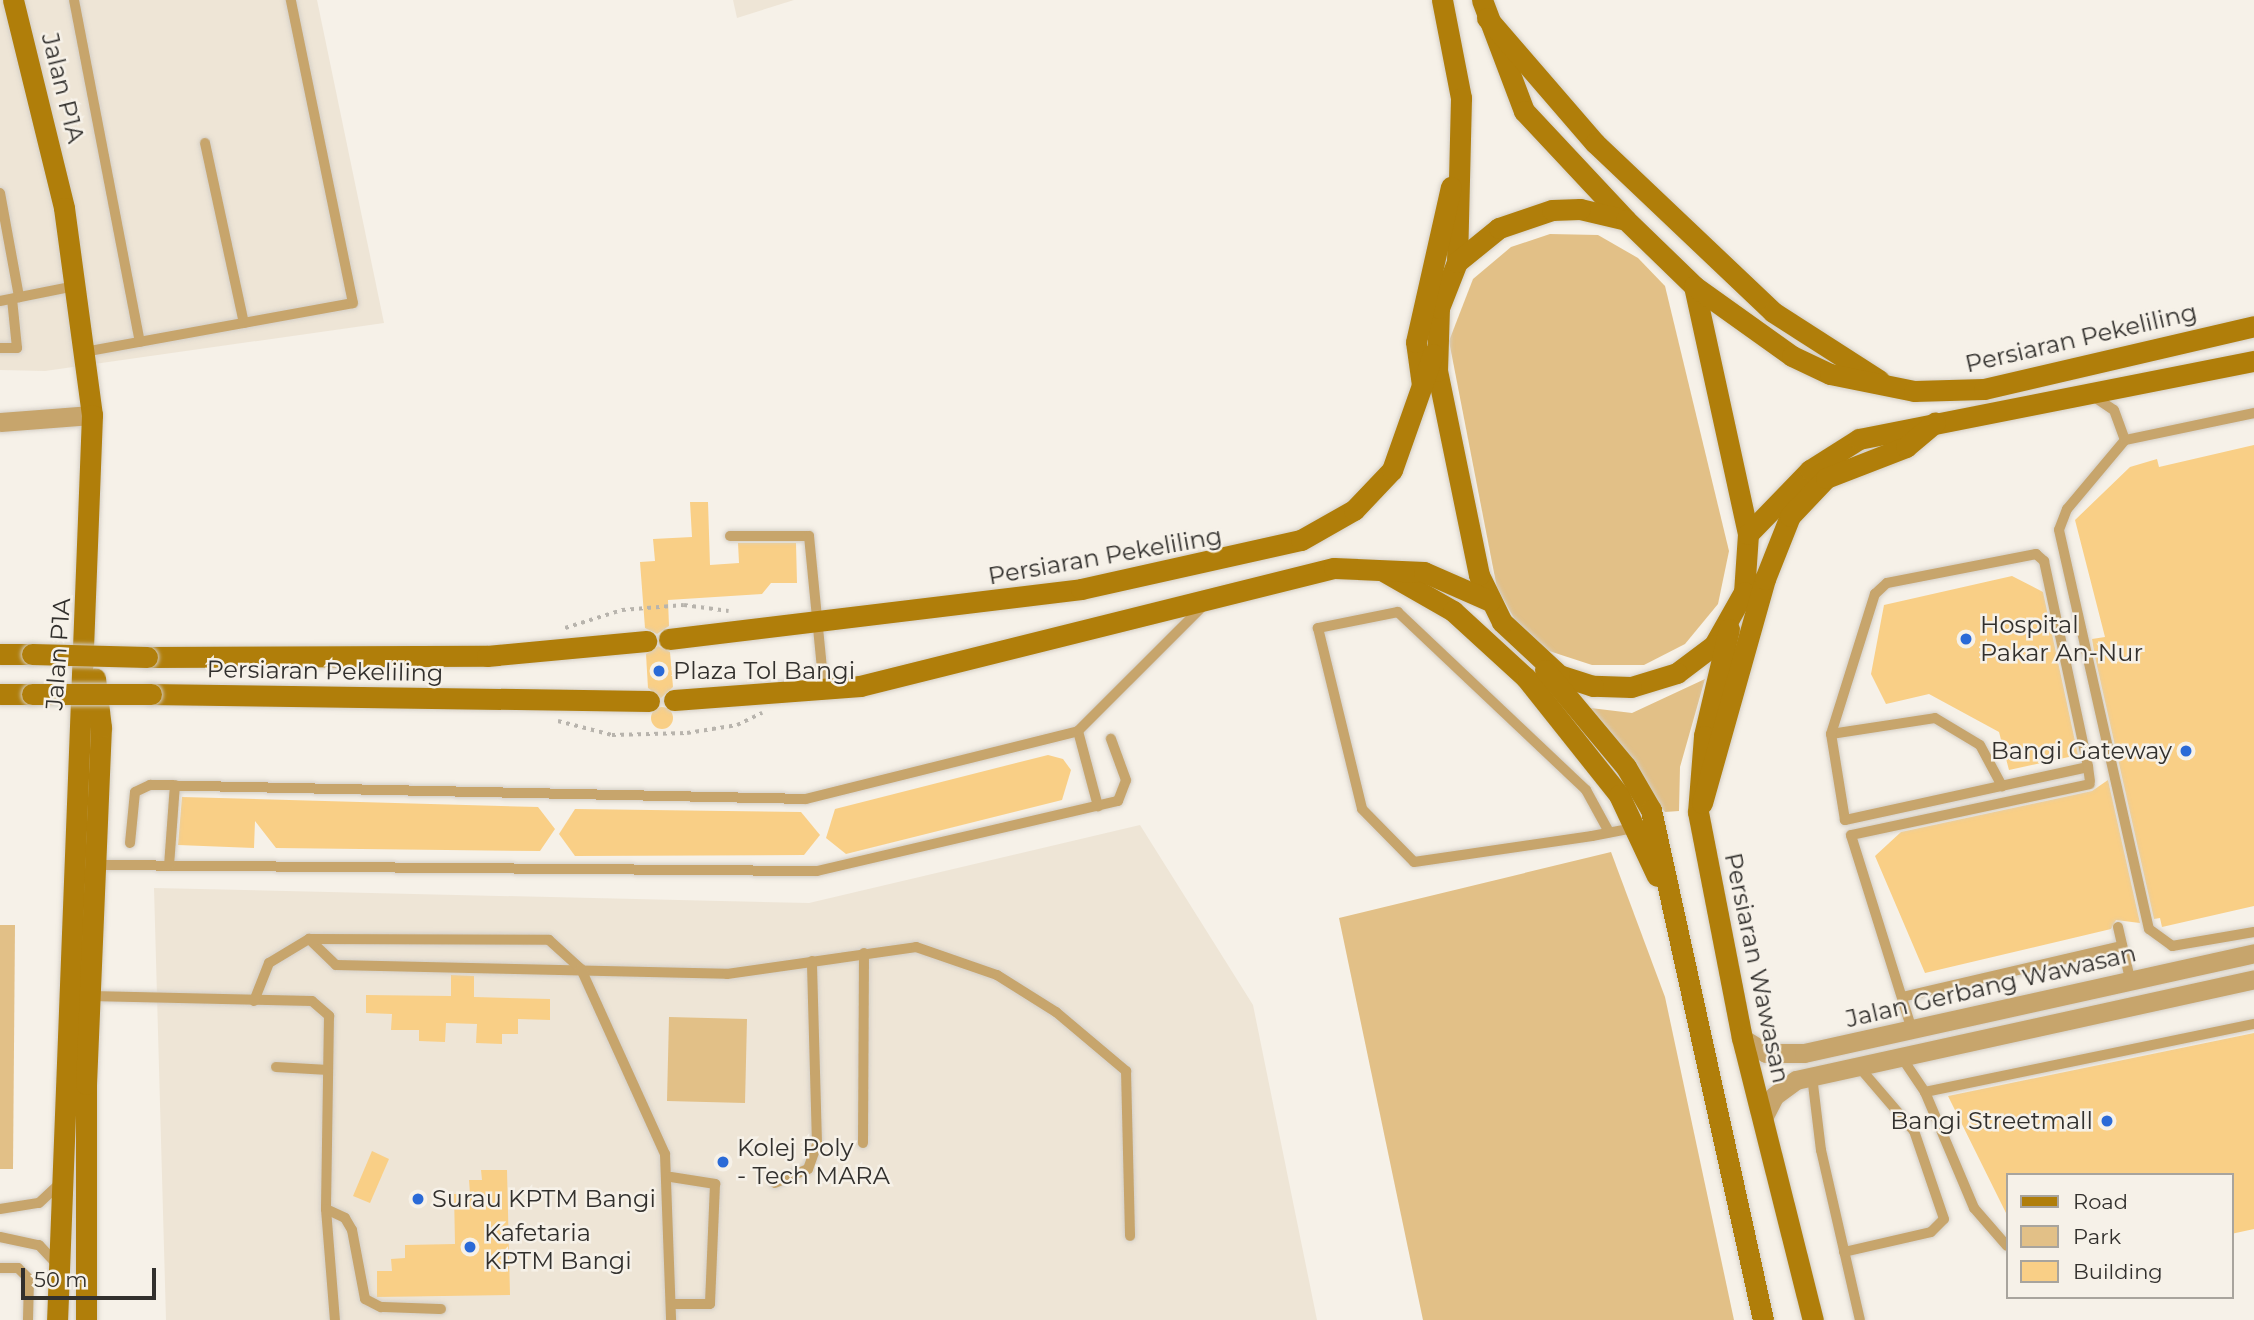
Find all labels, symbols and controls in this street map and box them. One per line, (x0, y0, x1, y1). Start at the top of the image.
street label: Jalan P1A (35, 30, 91, 146)
street label: Persiaran Pekeliling (1962, 297, 2200, 379)
street label: Persiaran Pekeliling (986, 521, 1224, 591)
street label: Jalan P1A (40, 597, 76, 711)
place label: Hospital Pakar An-Nur (1980, 611, 2143, 667)
marker: Hospital Pakar An-Nur (1958, 631, 1974, 647)
street label: Persiaran Pekeliling (206, 655, 444, 687)
place label: Plaza Tol Bangi (673, 657, 855, 685)
marker: Plaza Tol Bangi (651, 663, 667, 679)
place label: Bangi Gateway (1991, 737, 2172, 765)
marker: Bangi Gateway (2178, 743, 2194, 759)
street label: Persiaran Wawasan (1719, 850, 1795, 1086)
street label: Jalan Gerbang Wawasan (1843, 939, 2139, 1033)
place label: Bangi Streetmall (1890, 1107, 2093, 1135)
marker: Bangi Streetmall (2099, 1113, 2115, 1129)
place label: Kolej Poly - Tech MARA (737, 1134, 890, 1190)
marker: Kolej Poly - Tech MARA (715, 1154, 731, 1170)
legend (2006, 1173, 2233, 1299)
place label: Surau KPTM Bangi (432, 1185, 656, 1213)
text: Road (2073, 1189, 2128, 1214)
marker: Surau KPTM Bangi (410, 1191, 426, 1207)
place label: Kafetaria KPTM Bangi (484, 1219, 632, 1275)
text: Park (2073, 1224, 2121, 1249)
marker: Kafetaria KPTM Bangi (462, 1239, 478, 1255)
scale bar (24, 1254, 159, 1298)
text: Building (2073, 1259, 2163, 1284)
text: 50 m (34, 1267, 88, 1292)

